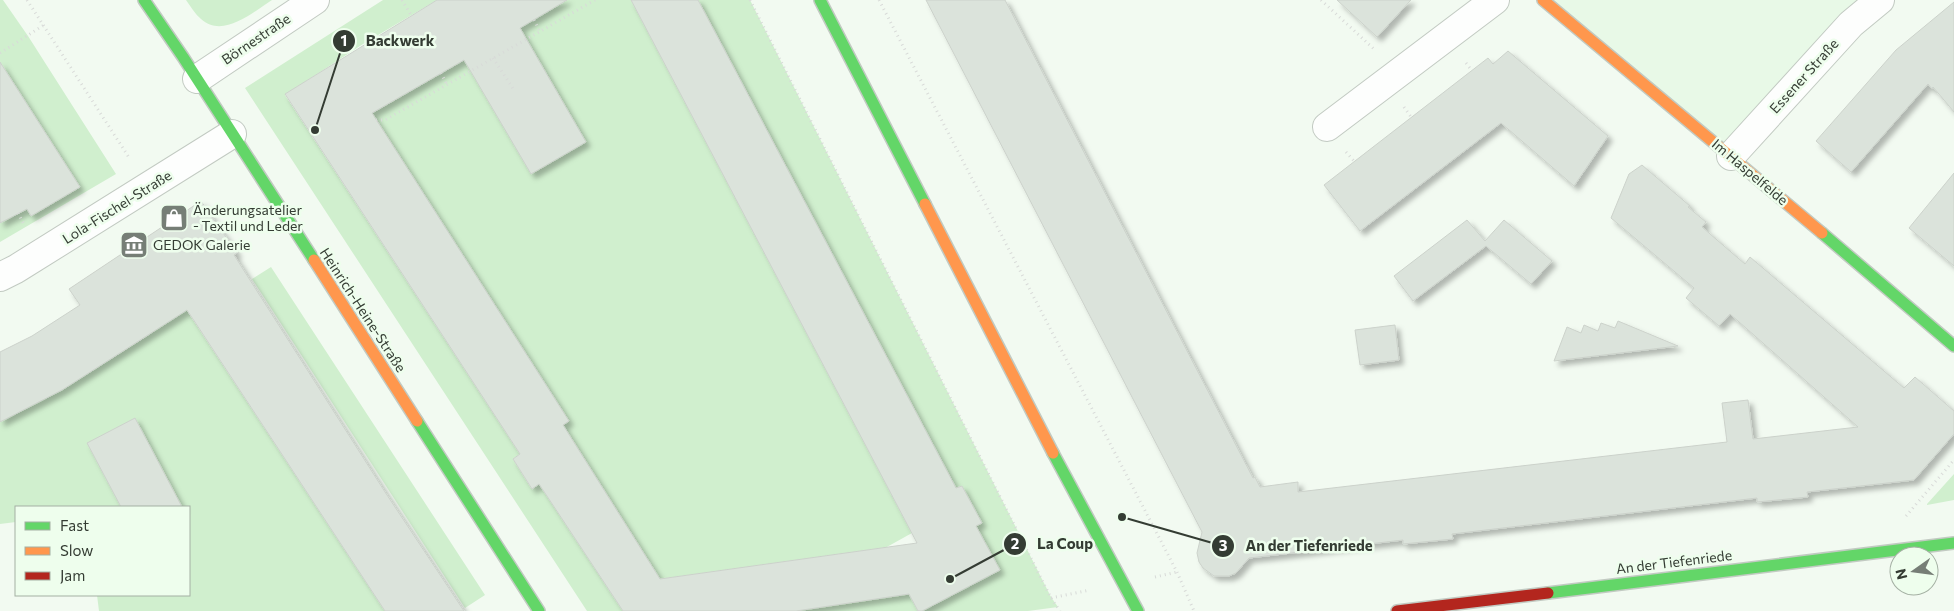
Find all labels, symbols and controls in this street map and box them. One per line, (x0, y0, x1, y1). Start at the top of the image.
street label: Börnestraße (218, 9, 293, 68)
callout: Backwerk (331, 26, 445, 56)
text: 1 (341, 31, 347, 49)
text: Backwerk (366, 31, 435, 49)
street label: Essener Straße (1766, 35, 1842, 116)
street label: Im Haspelfelde (1709, 135, 1792, 208)
street label: Lola-Fischel-Straße (59, 166, 174, 247)
place label: Änderungsatelier - Textil und Leder (193, 201, 303, 234)
shop icon: Änderungsatelier - Textil und Leder (159, 203, 189, 233)
museum icon: GEDOK Galerie (119, 230, 149, 260)
place label: GEDOK Galerie (153, 236, 251, 253)
street label: Heinrich-Heine-Straße (317, 244, 410, 375)
legend (15, 506, 190, 596)
text: Fast (60, 516, 89, 534)
callout: La Coup (1002, 529, 1103, 559)
callout: An der Tiefenriede (1211, 531, 1383, 561)
text: 2 (1011, 534, 1019, 552)
text: La Coup (1037, 534, 1093, 552)
text: 3 (1219, 536, 1228, 554)
text: An der Tiefenriede (1245, 536, 1373, 554)
text: Slow (60, 541, 93, 559)
street label: An der Tiefenriede (1615, 546, 1733, 577)
north arrow (1889, 546, 1939, 596)
text: Jam (60, 566, 85, 584)
text: N (1891, 567, 1910, 581)

